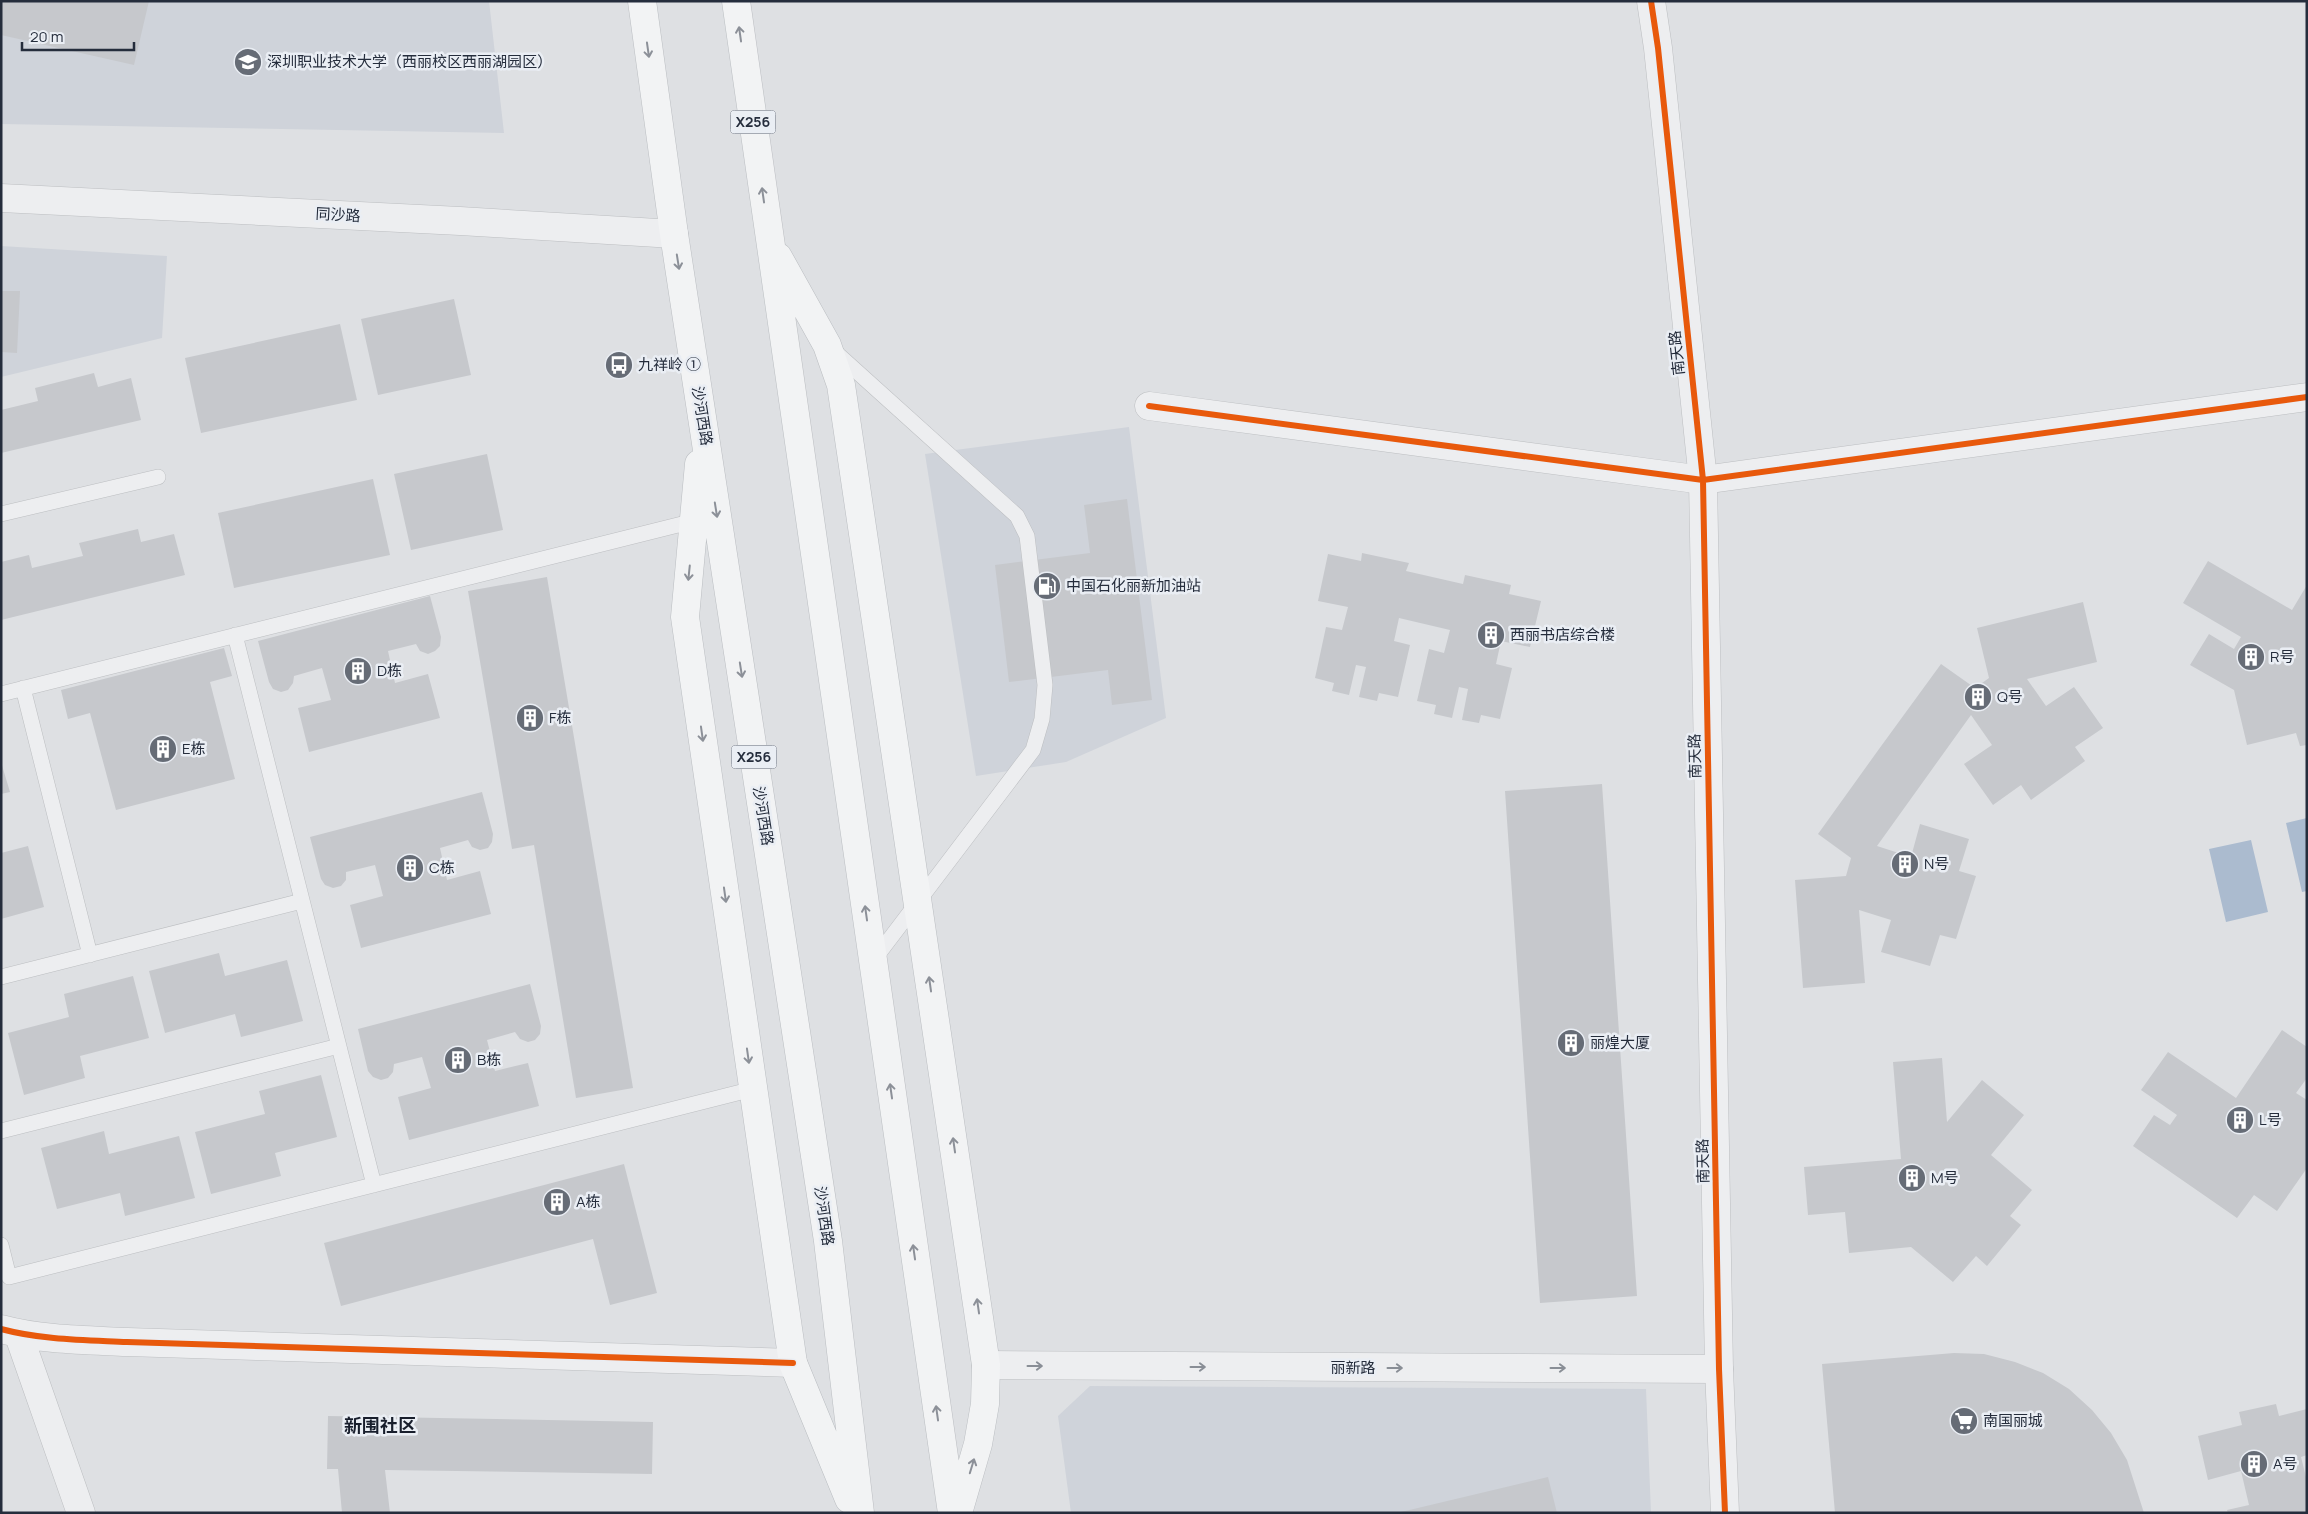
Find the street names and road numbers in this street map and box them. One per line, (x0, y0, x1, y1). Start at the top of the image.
road number: X256 (730, 110, 776, 134)
street label: 同沙路 (315, 203, 361, 226)
street label: 南天路 (1664, 330, 1689, 377)
street label: 沙河西路 (687, 385, 718, 447)
street label: 南天路 (1684, 733, 1705, 779)
road number: X256 (732, 746, 776, 769)
street label: 沙河西路 (748, 785, 779, 847)
street label: 南天路 (1692, 1138, 1713, 1184)
street label: 沙河西路 (810, 1185, 839, 1247)
street label: 丽新路 (1330, 1357, 1376, 1378)

